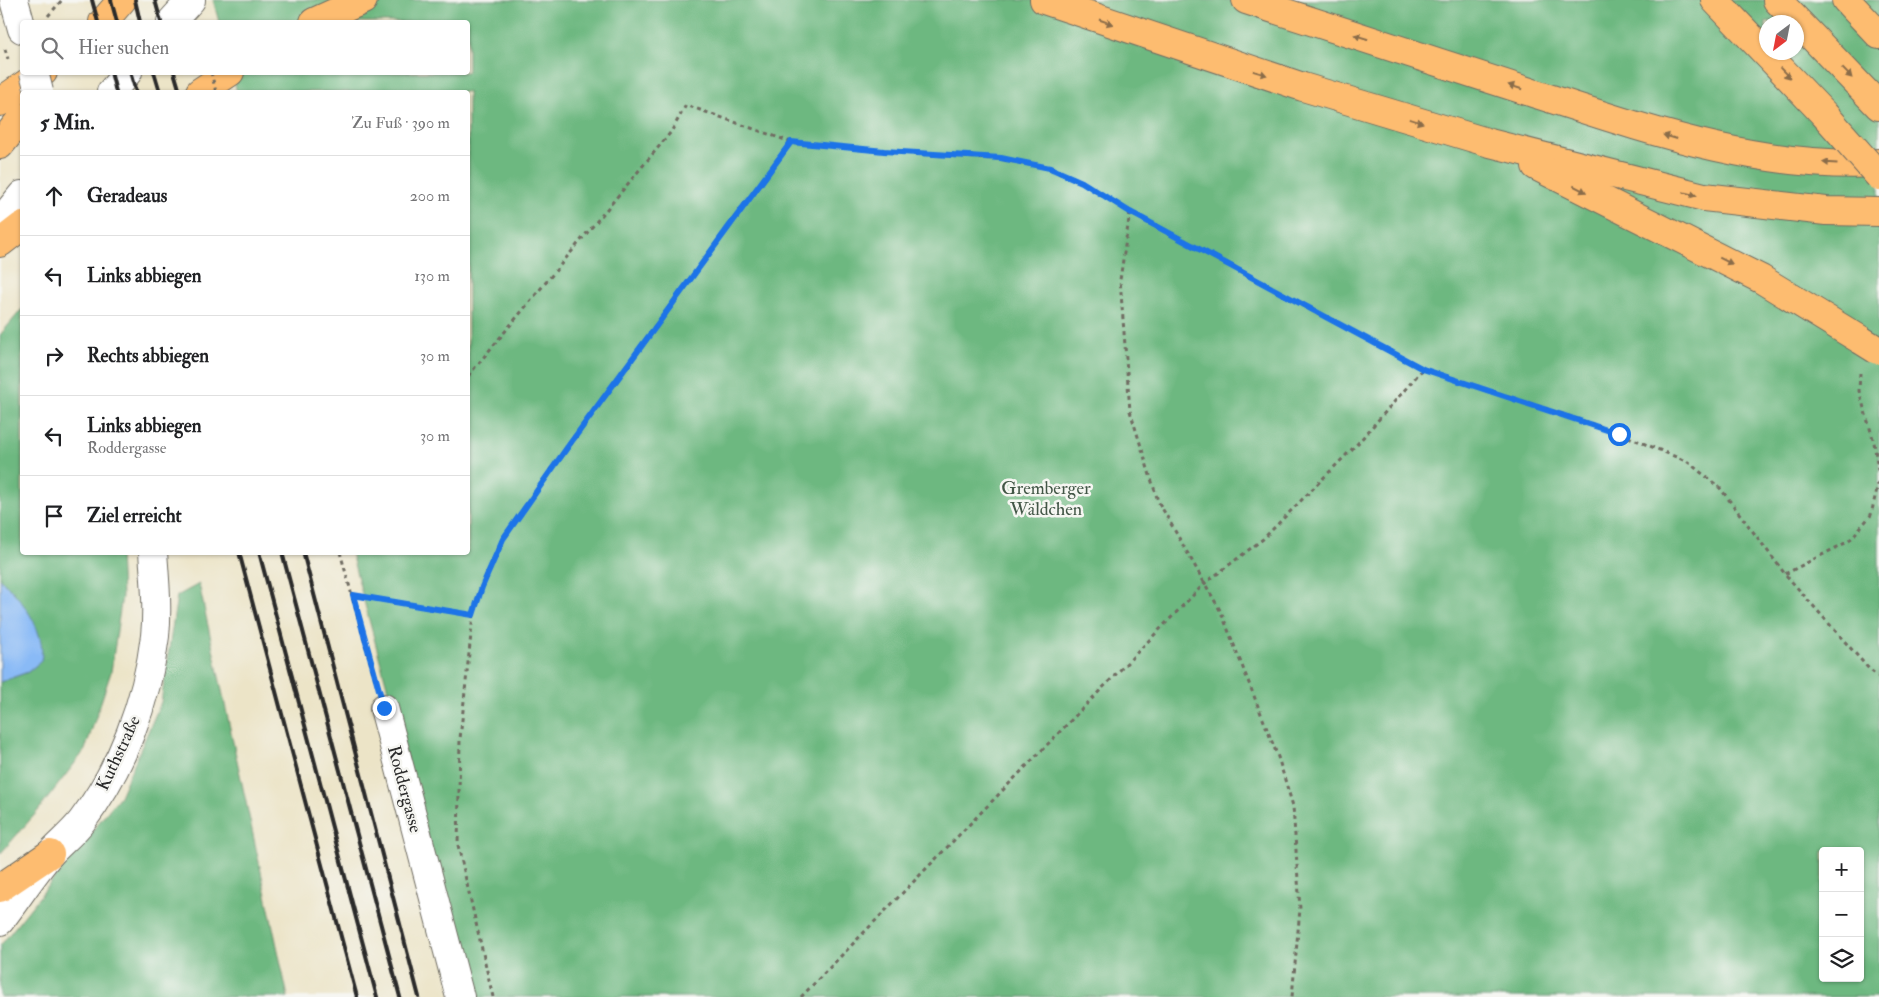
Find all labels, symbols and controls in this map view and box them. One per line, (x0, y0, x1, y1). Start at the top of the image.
north arrow (1759, 15, 1804, 60)
one-way arrow (1099, 18, 1114, 26)
search box (20, 20, 470, 75)
one-way arrow (1353, 33, 1368, 41)
icon: search (38, 34, 66, 62)
text: Hier suchen (78, 36, 169, 60)
one-way arrow (1779, 67, 1791, 79)
one-way arrow (1841, 67, 1853, 79)
one-way arrow (1253, 70, 1268, 77)
one-way arrow (1508, 83, 1523, 90)
text: 5 Min. (40, 109, 94, 136)
text: Zu Fuß · 390 m (352, 113, 450, 133)
one-way arrow (1408, 117, 1423, 125)
one-way arrow (1663, 132, 1678, 140)
one-way arrow (1822, 158, 1838, 166)
icon: ahead (40, 182, 68, 210)
text: Geradeaus (87, 184, 167, 208)
one-way arrow (1573, 185, 1588, 193)
text: 200 m (410, 186, 450, 206)
one-way arrow (1682, 190, 1697, 198)
one-way arrow (1719, 258, 1733, 266)
icon: left (40, 262, 68, 290)
text: Links abbiegen (87, 264, 201, 288)
text: 130 m (414, 266, 450, 286)
icon: right (40, 342, 68, 370)
text: Rechts abbiegen (87, 344, 209, 368)
text: 30 m (420, 346, 450, 366)
text: Links abbiegen (87, 414, 201, 438)
icon: left (40, 422, 68, 450)
route start (1608, 423, 1631, 446)
text: 30 m (420, 426, 450, 446)
text: Roddergasse (87, 438, 166, 458)
park label: Gremberger Wäldchen (1001, 477, 1091, 521)
icon: arrive (40, 502, 68, 530)
text: Ziel erreicht (87, 504, 182, 528)
route end (373, 697, 396, 720)
street label: Kuthstraße (91, 712, 146, 794)
street label: Roddergasse (382, 743, 427, 836)
map controls (1819, 847, 1864, 982)
button: + (1819, 847, 1864, 892)
button: − (1819, 892, 1864, 937)
button: layers (1819, 937, 1864, 982)

